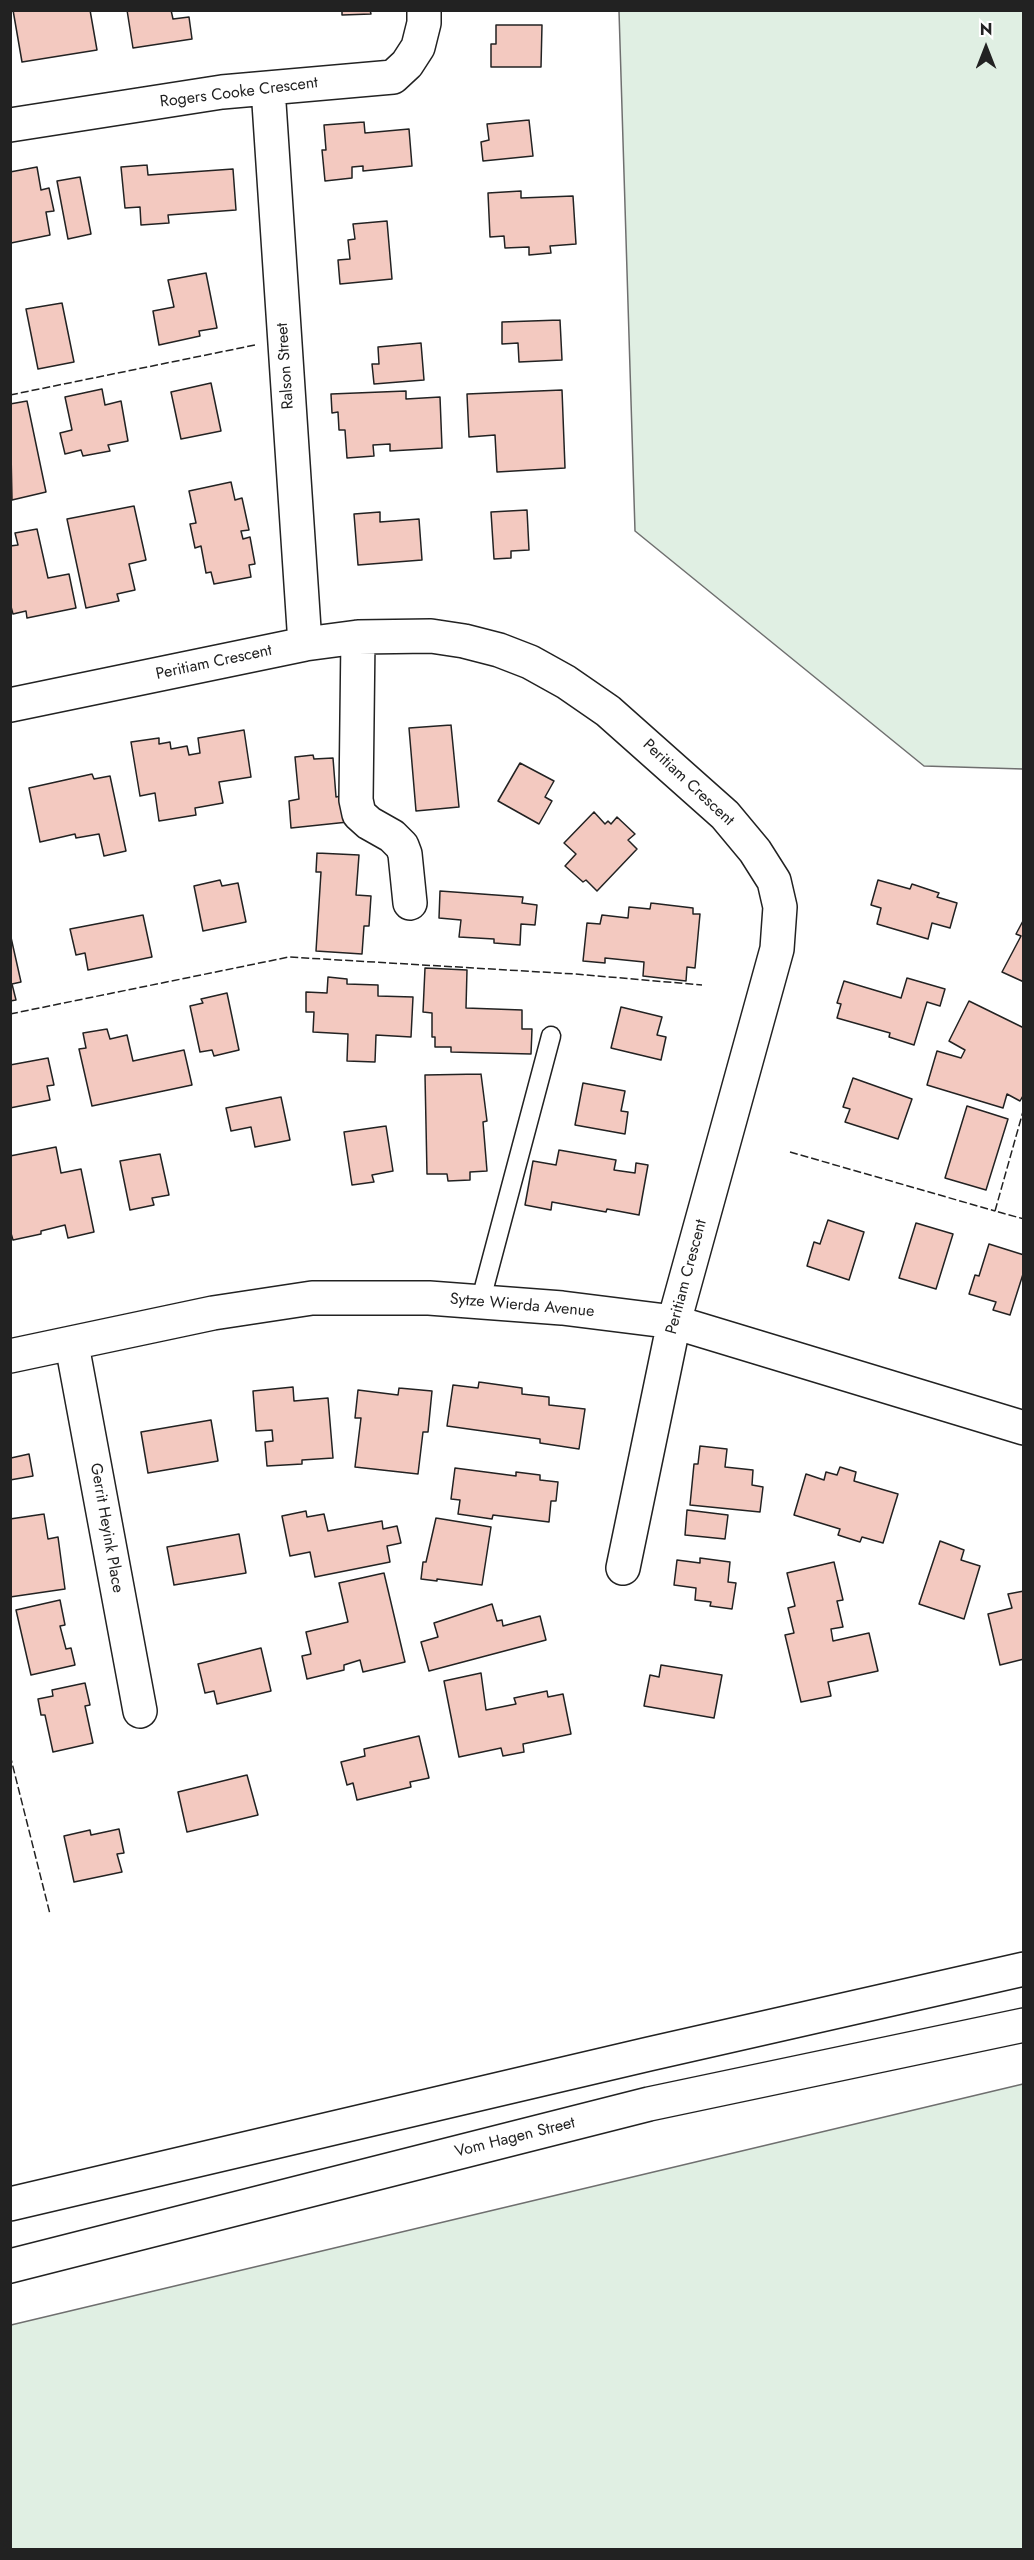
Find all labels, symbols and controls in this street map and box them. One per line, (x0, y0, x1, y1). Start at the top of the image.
north arrow (956, 18, 1016, 78)
text: N (980, 18, 992, 41)
street label: Rogers Cooke Crescent (159, 74, 319, 112)
street label: Ralson Street (273, 322, 299, 410)
street label: Peritiam Crescent (154, 641, 274, 685)
street label: Peritiam Crescent (638, 736, 738, 830)
street label: Peritiam Crescent (662, 1217, 712, 1337)
street label: Sytze Wierda Avenue (449, 1290, 595, 1322)
street label: Gerrit Heyink Place (85, 1462, 127, 1594)
street label: Vom Hagen Street (453, 2114, 577, 2162)

